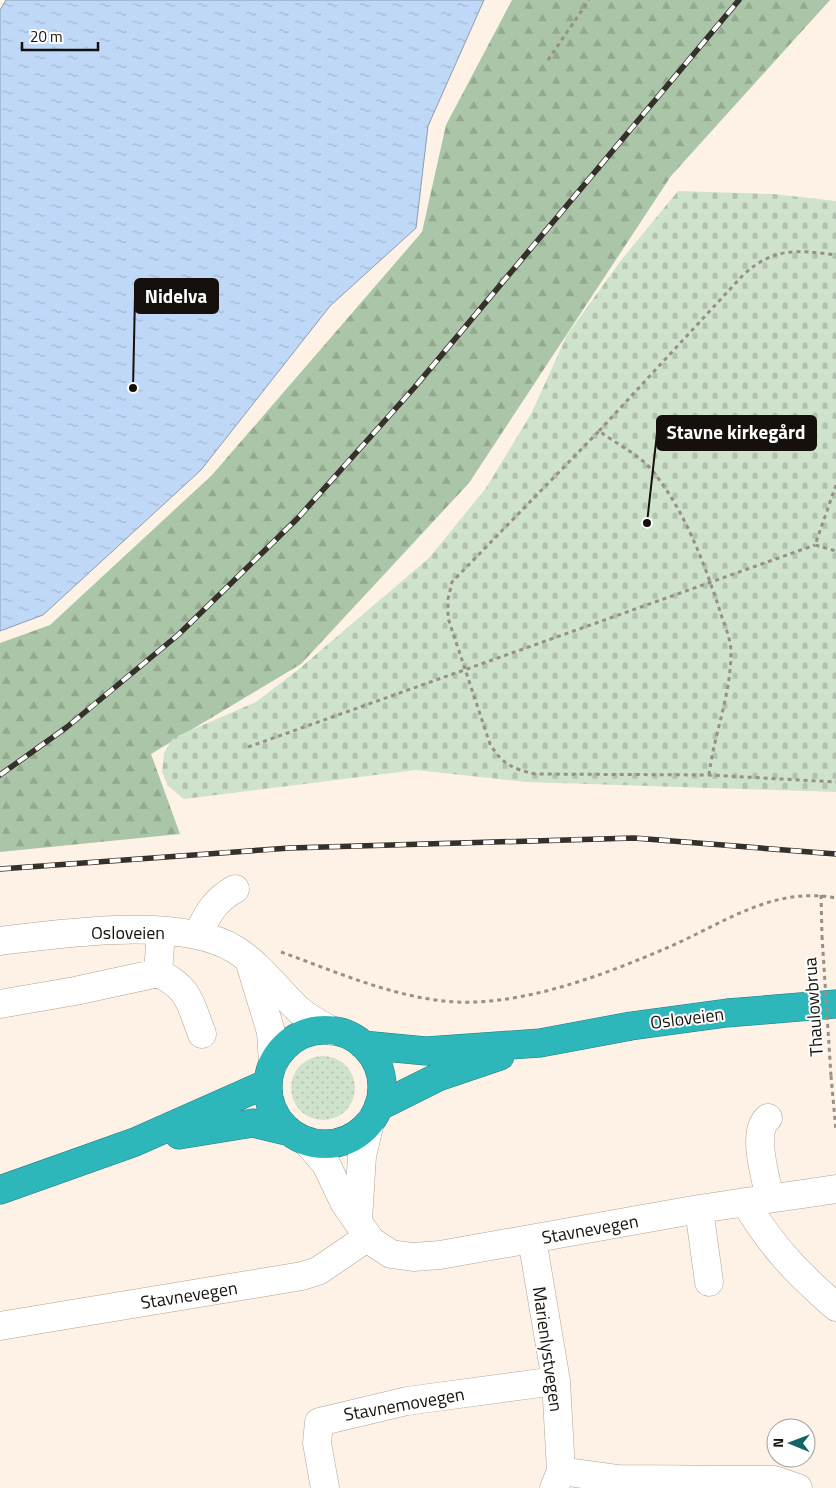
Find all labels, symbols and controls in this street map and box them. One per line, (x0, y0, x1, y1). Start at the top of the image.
scale bar (22, 20, 99, 52)
text: 20 m (30, 25, 63, 48)
callout: Nidelva (135, 279, 218, 313)
text: Nidelva (145, 281, 207, 310)
callout: Stavne kirkegård (657, 416, 816, 450)
text: Stavne kirkegård (666, 417, 806, 446)
street label: Osloveien (91, 919, 165, 946)
street label: Thaulowbrua (796, 957, 830, 1057)
street label: Osloveien (649, 1000, 725, 1036)
street label: Stavnevegen (540, 1207, 640, 1251)
street label: Stavnevegen (139, 1274, 239, 1316)
street label: Marienlystvegen (526, 1285, 570, 1413)
street label: Stavnemovegen (341, 1380, 467, 1428)
north arrow (766, 1418, 816, 1468)
text: N (767, 1438, 788, 1448)

